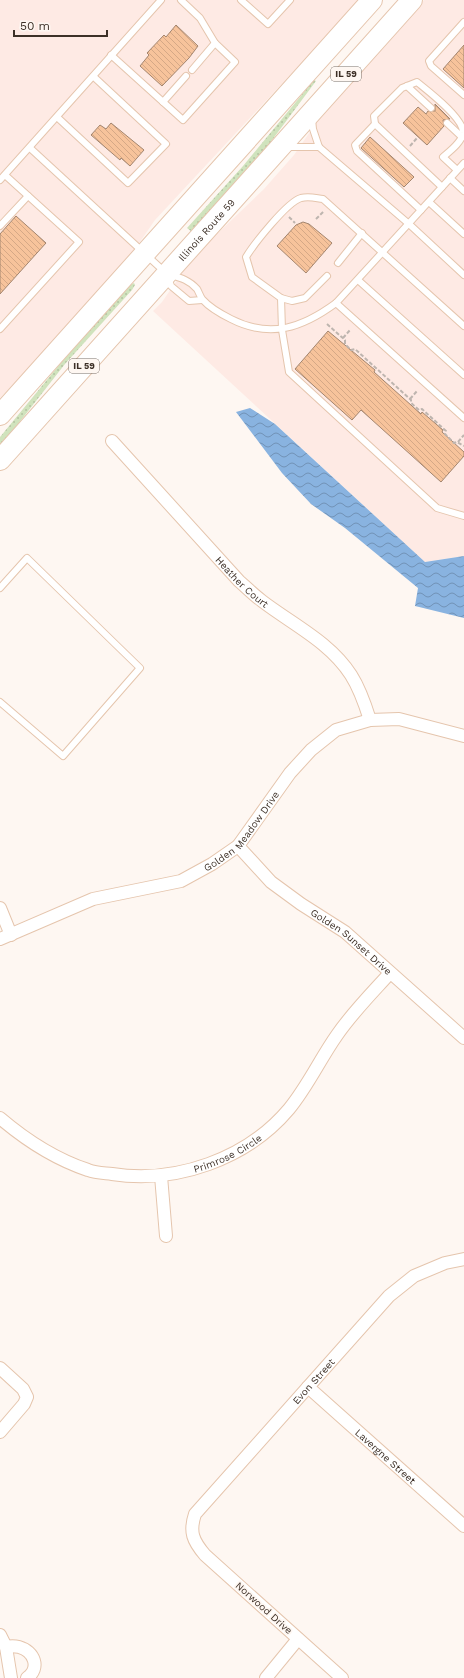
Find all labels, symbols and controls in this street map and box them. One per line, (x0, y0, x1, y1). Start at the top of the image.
scale bar (14, 12, 107, 38)
text: 50 m (20, 19, 50, 33)
road number: IL 59 (331, 67, 361, 81)
street label: Illinois Route 59 (176, 197, 237, 263)
road number: IL 59 (69, 359, 99, 373)
street label: Heather Court (214, 554, 271, 610)
street label: Golden Meadow Drive (202, 789, 281, 873)
street label: Golden Sunset Drive (309, 906, 394, 977)
street label: Primrose Circle (192, 1132, 264, 1174)
street label: Evon Street (290, 1355, 337, 1406)
street label: Lavergne Street (353, 1426, 419, 1487)
street label: Norwood Drive (234, 1580, 295, 1636)

